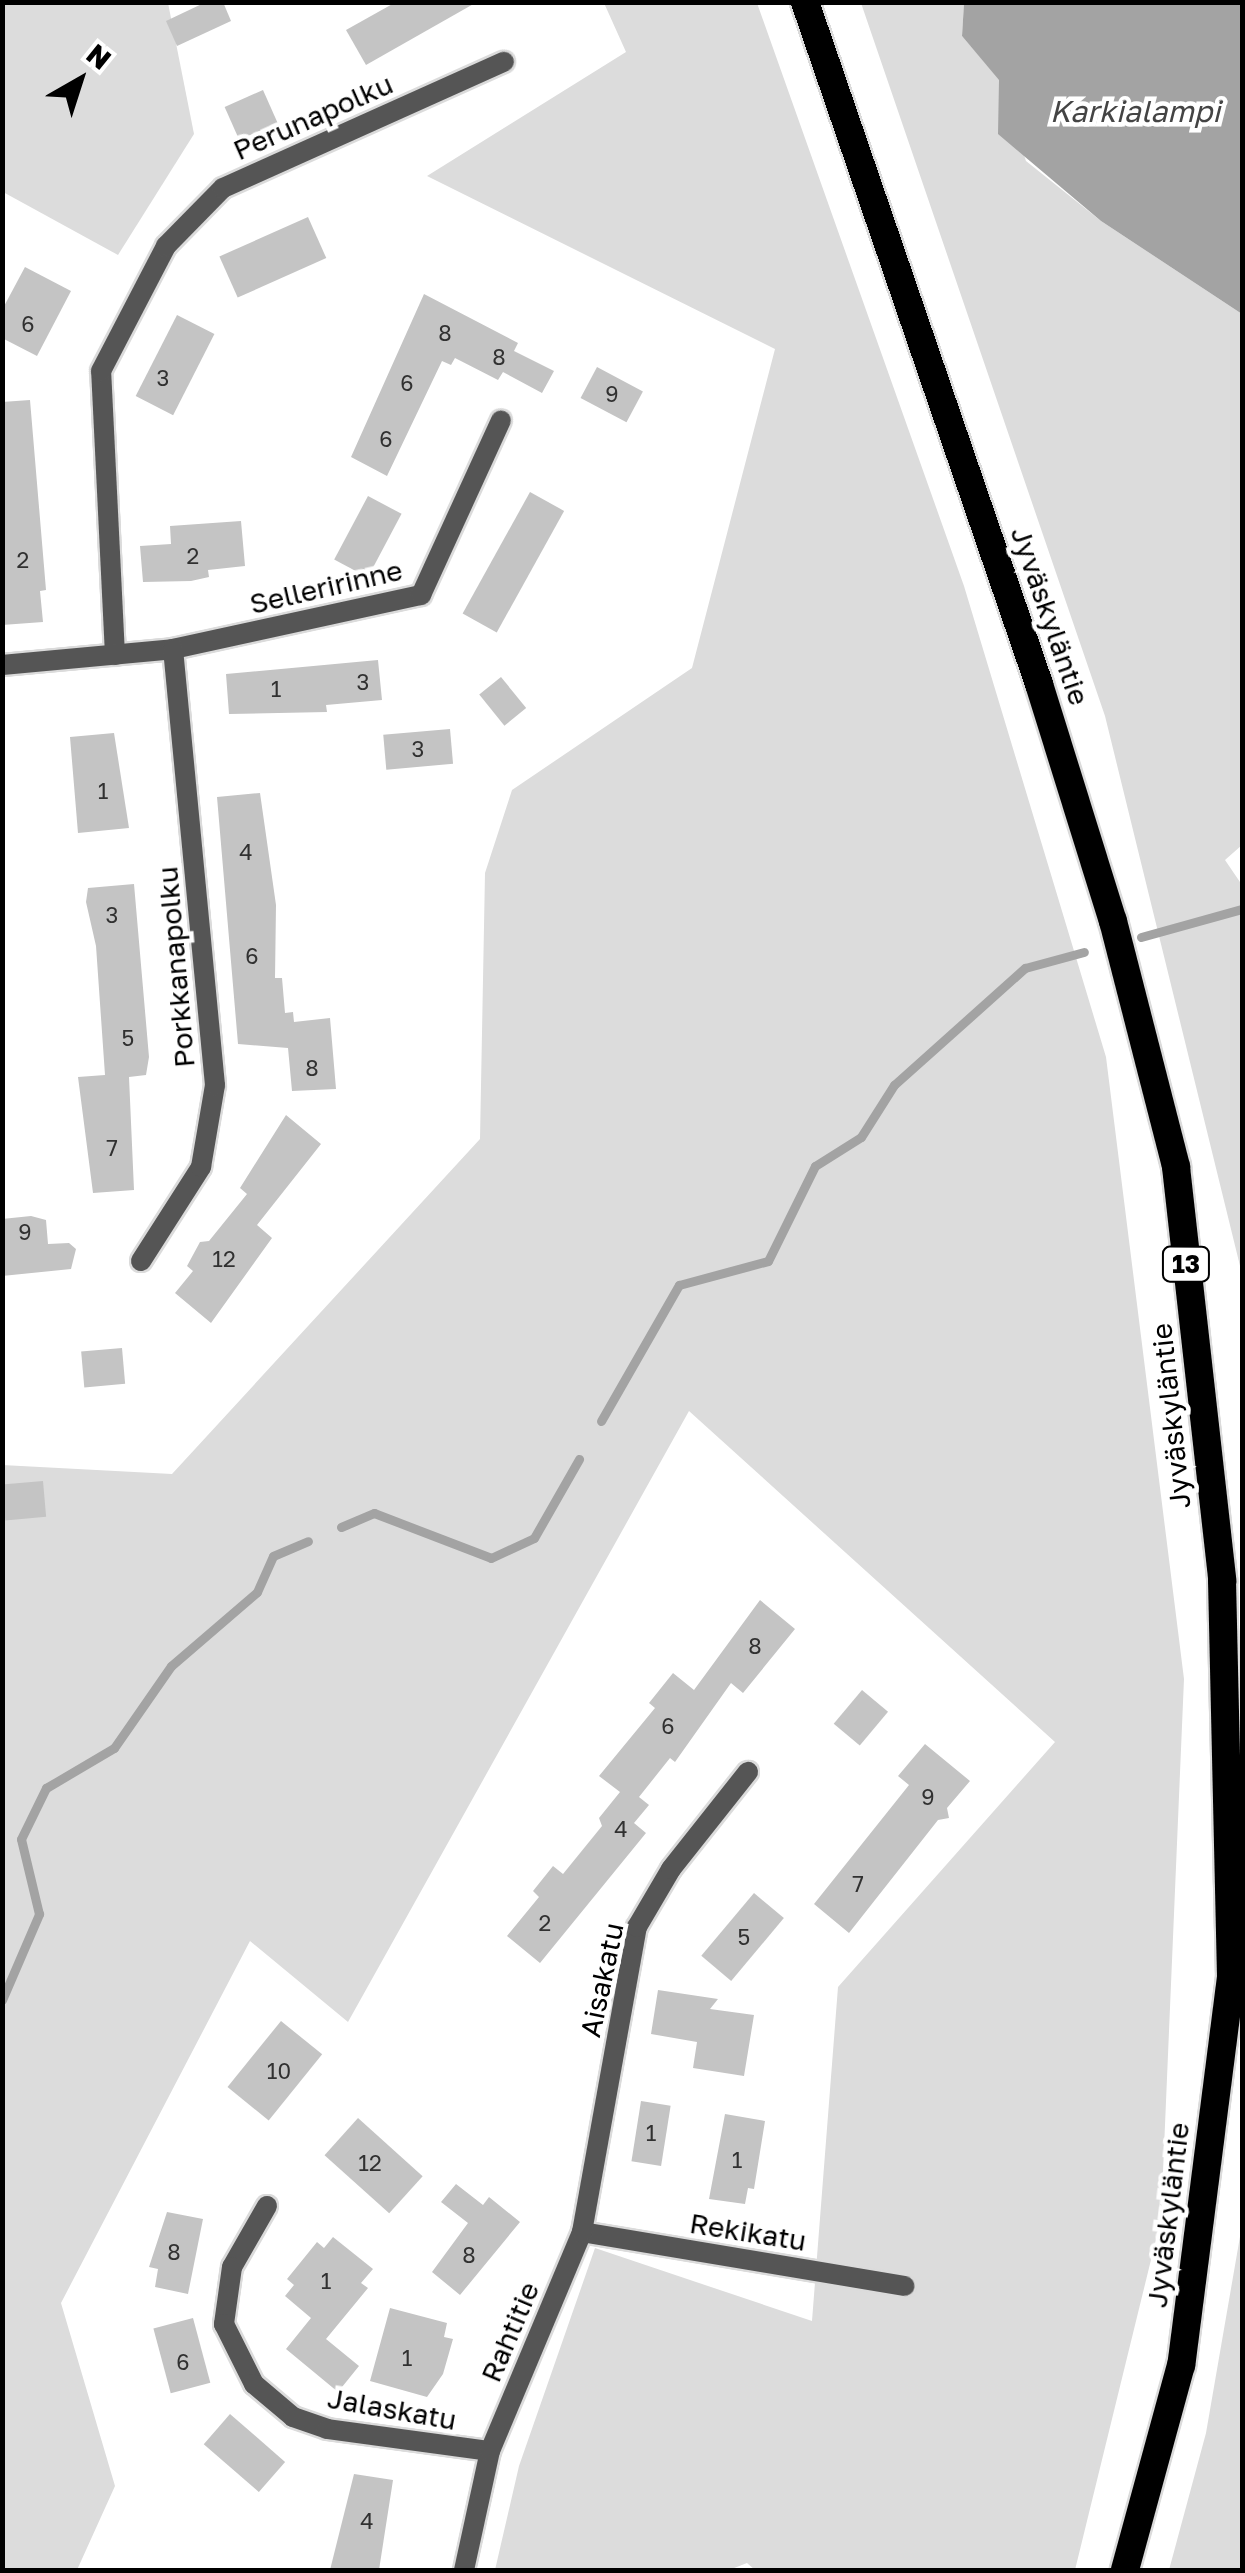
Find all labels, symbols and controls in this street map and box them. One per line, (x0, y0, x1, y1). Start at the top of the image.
north arrow (30, 30, 130, 130)
text: N (81, 37, 118, 76)
street label: Perunapolku (228, 67, 398, 167)
water label: Karkialampi (1050, 93, 1220, 129)
house number: 6 (21, 311, 35, 337)
house number: 8 (438, 320, 452, 346)
house number: 8 (492, 344, 506, 370)
house number: 3 (157, 365, 169, 391)
house number: 6 (400, 370, 414, 396)
house number: 9 (605, 381, 619, 407)
house number: 6 (379, 426, 393, 452)
street label: Jyväskyläntie (1004, 522, 1096, 710)
house number: 2 (187, 543, 199, 569)
house number: 2 (17, 547, 29, 573)
street label: Selleririnne (246, 553, 406, 621)
house number: 3 (357, 669, 369, 695)
house number: 1 (271, 676, 281, 702)
house number: 3 (412, 736, 424, 762)
house number: 1 (98, 778, 108, 804)
house number: 4 (239, 839, 253, 865)
street label: Porkkanapolku (150, 865, 202, 1069)
house number: 3 (106, 902, 118, 928)
house number: 6 (245, 943, 259, 969)
house number: 5 (122, 1025, 134, 1051)
house number: 8 (305, 1055, 319, 1081)
house number: 7 (106, 1135, 118, 1161)
house number: 9 (18, 1219, 32, 1245)
road number: 13 (1161, 1244, 1211, 1284)
house number: 12 (212, 1246, 236, 1272)
street label: Jyväskyläntie (1145, 1322, 1197, 1510)
house number: 8 (748, 1633, 762, 1659)
house number: 6 (661, 1713, 675, 1739)
house number: 9 (921, 1784, 935, 1810)
house number: 4 (614, 1816, 628, 1842)
house number: 7 (852, 1871, 864, 1897)
house number: 2 (539, 1910, 551, 1936)
street label: Aisakatu (573, 1920, 631, 2040)
house number: 5 (738, 1924, 750, 1950)
house number: 10 (267, 2058, 291, 2084)
house number: 1 (646, 2120, 656, 2146)
street label: Jyväskyläntie (1140, 2121, 1196, 2309)
house number: 1 (732, 2147, 742, 2173)
house number: 12 (358, 2150, 382, 2176)
street label: Rekikatu (687, 2206, 809, 2258)
house number: 8 (167, 2239, 181, 2265)
house number: 8 (462, 2242, 476, 2268)
house number: 1 (321, 2268, 331, 2294)
street label: Rahtitie (474, 2277, 546, 2387)
house number: 1 (402, 2345, 412, 2371)
house number: 6 (176, 2349, 190, 2375)
street label: Jalaskatu (325, 2381, 459, 2437)
house number: 4 (360, 2508, 374, 2534)

